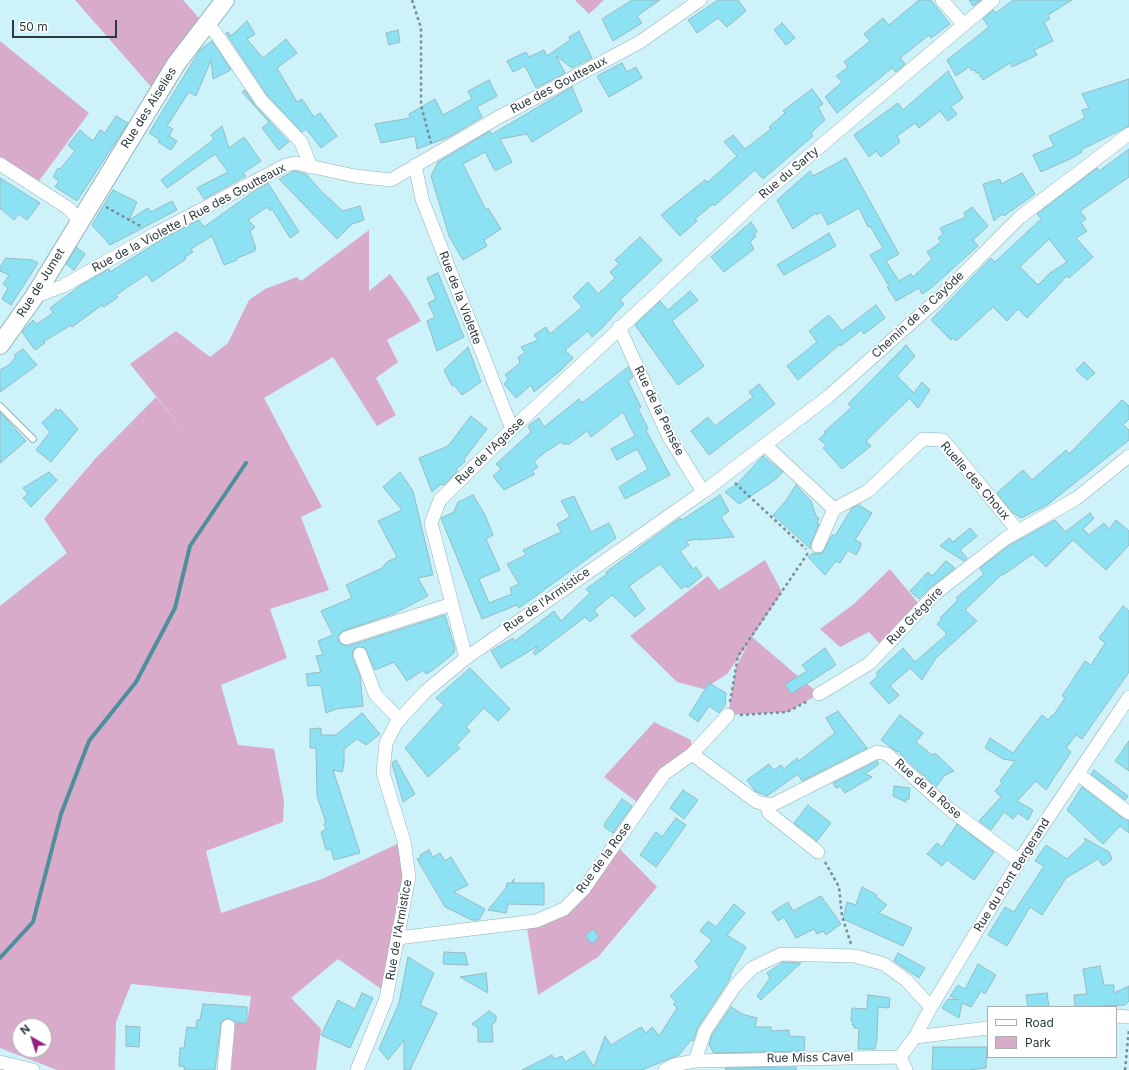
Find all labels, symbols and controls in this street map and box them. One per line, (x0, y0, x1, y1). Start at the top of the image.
scale bar (14, 12, 119, 38)
text: 50 m (19, 19, 48, 34)
street label: Rue des Goutteaux (508, 53, 610, 117)
street label: Rue des Aiselies (118, 65, 180, 151)
street label: Rue du Sarty (756, 144, 822, 202)
street label: Rue de la Violette / Rue des Goutteaux (90, 161, 288, 275)
street label: Rue de Jumet (14, 246, 68, 320)
street label: Rue de la Violette (436, 249, 484, 347)
street label: Chemin de la Cayôde (869, 269, 967, 361)
street label: Rue de la Pensée (631, 364, 687, 458)
street label: Rue de l'Agasse (452, 414, 528, 488)
street label: Ruelle des Choux (937, 439, 1013, 523)
street label: Rue de l'Armistice (501, 565, 593, 635)
street label: Rue Grégoire (884, 584, 946, 648)
street label: Rue de la Rose (892, 756, 964, 822)
street label: Rue du Pont Bergerand (971, 815, 1053, 935)
street label: Rue de la Rose (573, 820, 635, 896)
street label: Rue de l'Armistice (383, 879, 415, 981)
legend (987, 1006, 1117, 1058)
text: Road (1025, 1015, 1054, 1030)
north arrow (12, 1018, 52, 1058)
text: N (17, 1021, 33, 1038)
text: Park (1025, 1035, 1051, 1050)
street label: Rue Miss Cavel (767, 1050, 853, 1066)

